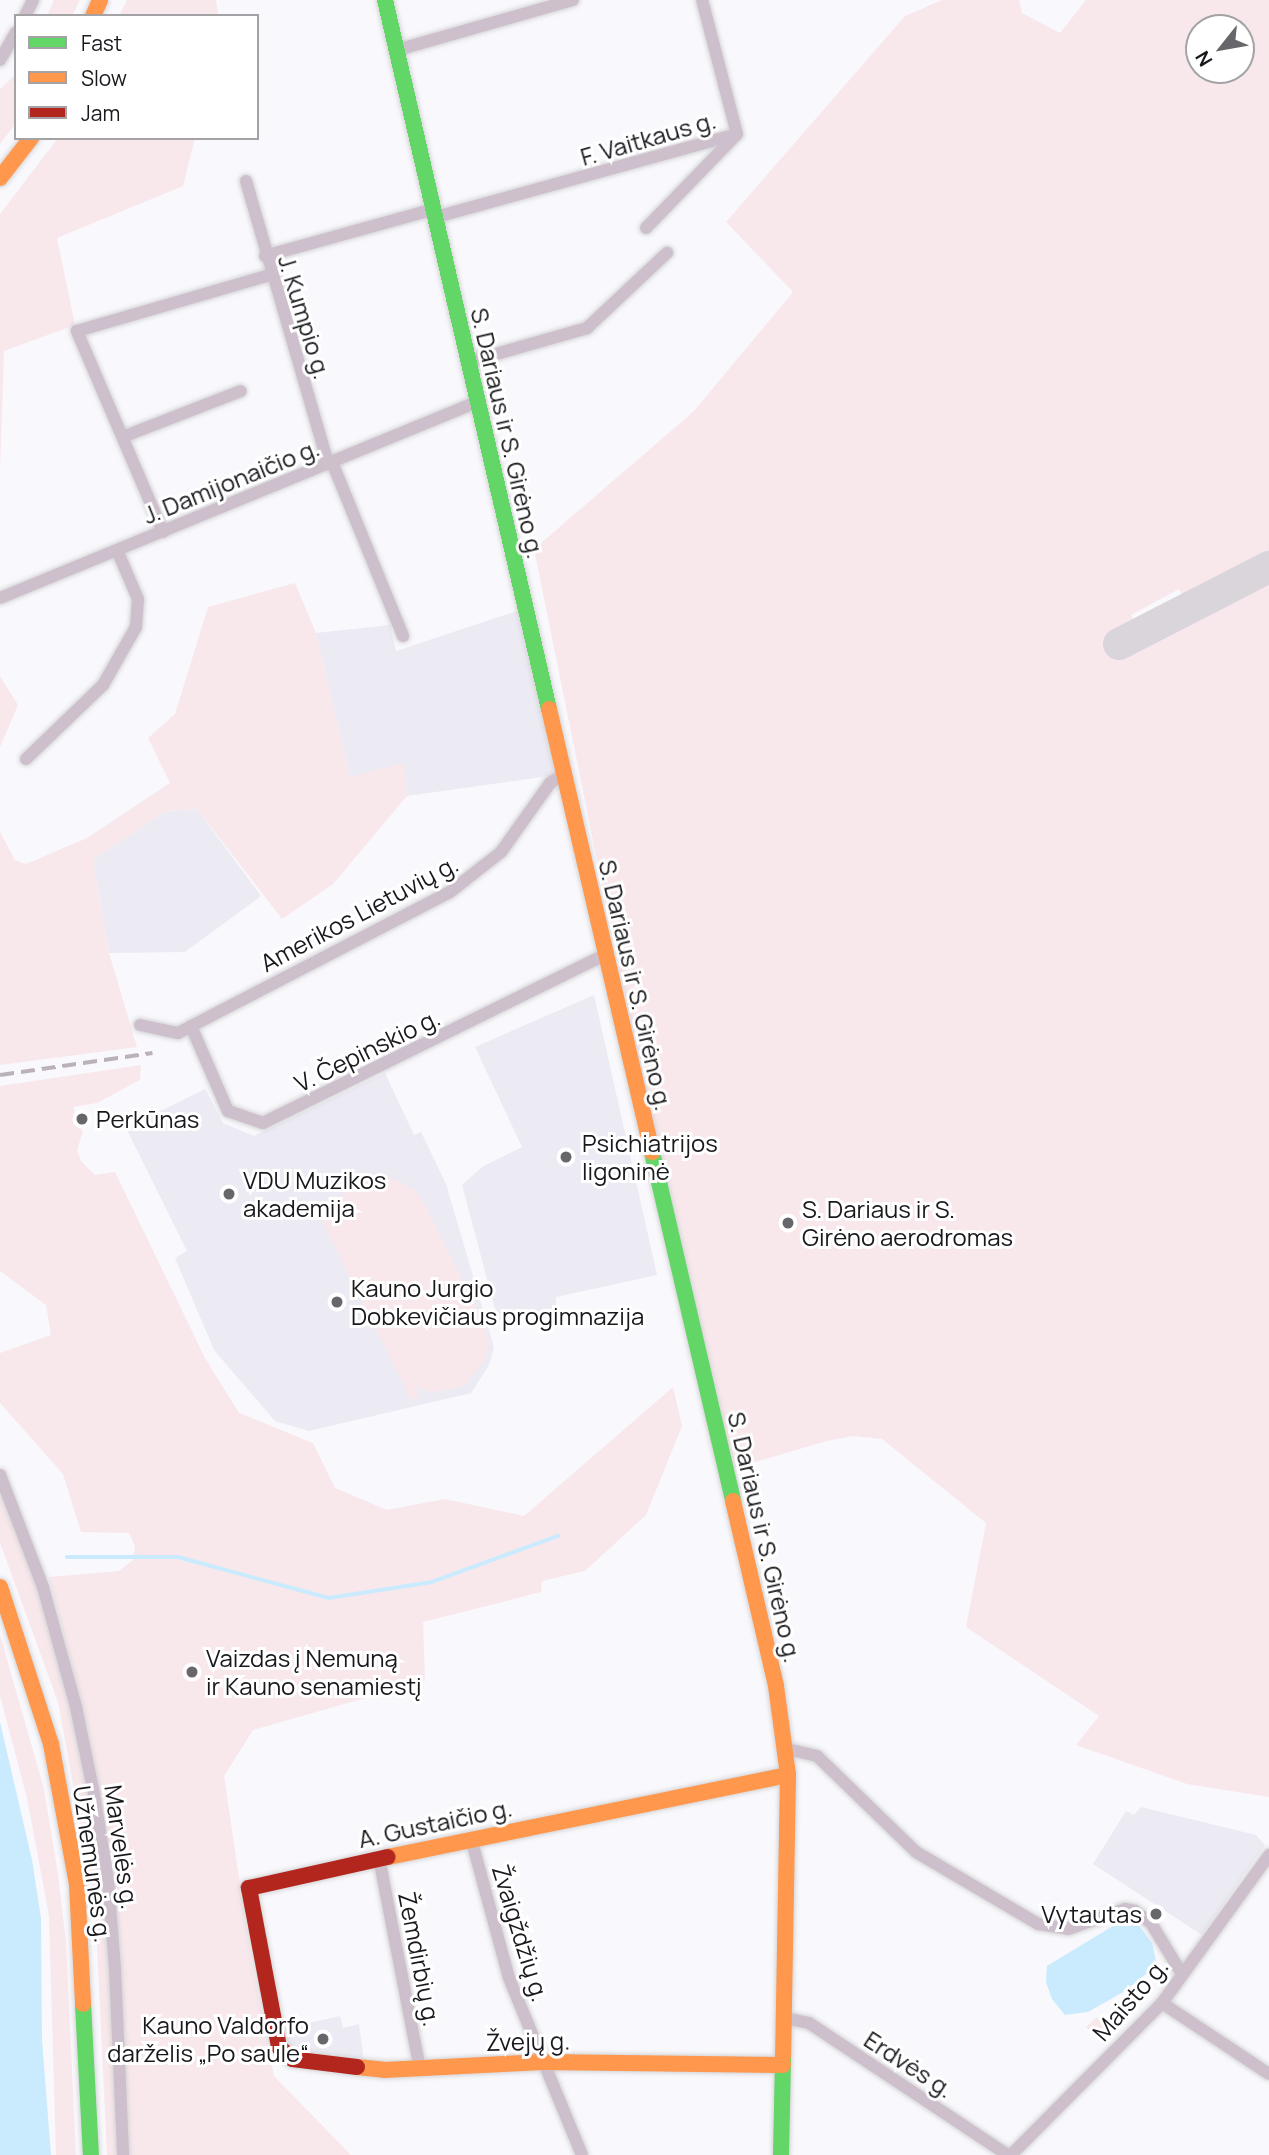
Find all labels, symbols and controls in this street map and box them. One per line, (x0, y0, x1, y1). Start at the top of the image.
legend (14, 14, 259, 140)
north arrow (1185, 14, 1255, 84)
text: Fast (81, 29, 122, 57)
text: N (1189, 46, 1218, 71)
text: Slow (81, 64, 127, 92)
text: Jam (81, 99, 120, 127)
street label: F. Vaitkaus g. (577, 105, 719, 171)
street label: J. Kumpio g. (273, 252, 337, 382)
street label: S. Dariaus ir S. Girėno g. (465, 305, 551, 561)
street label: J. Damijonaičio g. (139, 433, 323, 529)
street label: Amerikos Lietuvių g. (255, 849, 463, 977)
street label: S. Dariaus ir S. Girėno g. (593, 857, 679, 1113)
street label: V. Čepinskio g. (290, 1002, 444, 1098)
place label: Perkūnas (96, 1105, 199, 1133)
marker: Perkūnas (74, 1111, 90, 1127)
place label: Psichiatrijos ligoninė (582, 1129, 718, 1185)
marker: Psichiatrijos ligoninė (556, 1147, 576, 1167)
place label: VDU Muzikos akademija (243, 1166, 386, 1222)
marker: VDU Muzikos akademija (221, 1186, 237, 1202)
place label: S. Dariaus ir S. Girėno aerodromas (802, 1195, 1013, 1251)
marker: S. Dariaus ir S. Girėno aerodromas (780, 1215, 796, 1231)
place label: Kauno Jurgio Dobkevičiaus progimnazija (351, 1274, 644, 1330)
marker: Kauno Jurgio Dobkevičiaus progimnazija (329, 1294, 345, 1310)
street label: S. Dariaus ir S. Girėno g. (722, 1409, 808, 1665)
place label: Vaizdas į Nemuną ir Kauno senamiestį (206, 1644, 422, 1700)
marker: Vaizdas į Nemuną ir Kauno senamiestį (184, 1664, 200, 1680)
street label: Marvelės g. (99, 1783, 145, 1911)
street label: Užnemunės g. (68, 1784, 118, 1944)
street label: A. Gustaičio g. (356, 1793, 514, 1853)
street label: Žvaigždžių g. (487, 1861, 555, 2005)
street label: Žemdirbių g. (393, 1889, 447, 2029)
place label: Vytautas (1041, 1900, 1142, 1928)
marker: Vytautas (1148, 1906, 1164, 1922)
street label: Maisto g. (1086, 1952, 1174, 2046)
place label: Kauno Valdorfo darželis „Po saule“ (107, 2011, 309, 2067)
street label: Erdvės g. (859, 2025, 959, 2103)
street label: Žvejų g. (486, 2026, 570, 2056)
marker: Kauno Valdorfo darželis „Po saule“ (315, 2031, 331, 2047)

